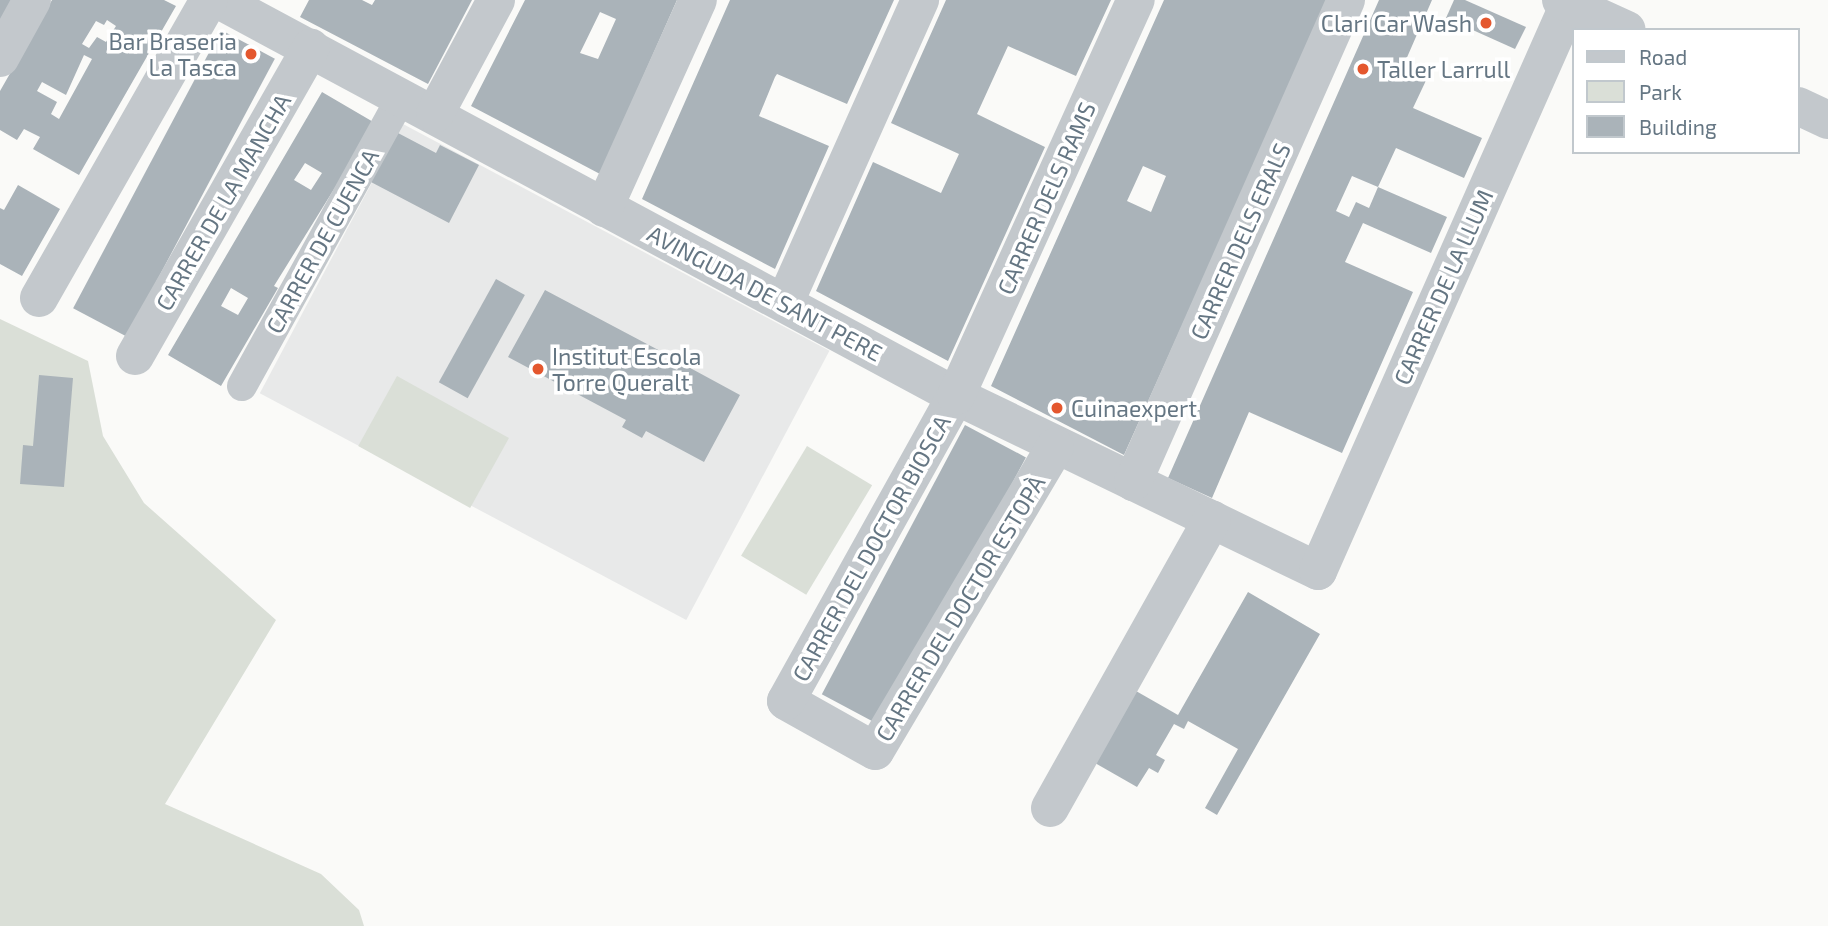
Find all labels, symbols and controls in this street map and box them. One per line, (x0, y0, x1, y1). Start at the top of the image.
place label: Clari Car Wash (1320, 9, 1472, 37)
marker: Clari Car Wash (1478, 15, 1494, 31)
place label: Bar Braseria La Tasca (108, 27, 237, 81)
legend (1573, 28, 1800, 154)
text: Road (1639, 44, 1687, 69)
marker: Bar Braseria La Tasca (243, 46, 259, 62)
place label: Taller Larrull (1377, 55, 1511, 83)
marker: Taller Larrull (1355, 61, 1371, 77)
text: Park (1639, 79, 1682, 104)
street label: CARRER DE LA MANCHA (150, 89, 296, 315)
street label: CARRER DELS RAMS (991, 98, 1101, 298)
text: Building (1639, 114, 1717, 139)
street label: CARRER DELS ERALS (1184, 138, 1296, 344)
street label: CARRER DE CUENCA (260, 144, 384, 338)
street label: CARRER DE LA LLUM (1387, 185, 1499, 389)
street label: AVINGUDA DE SANT PERE (642, 219, 888, 367)
place label: Institut Escola Torre Queralt (552, 342, 701, 396)
marker: Institut Escola Torre Queralt (530, 361, 546, 377)
place label: Cuinaexpert (1071, 394, 1197, 422)
marker: Cuinaexpert (1049, 400, 1065, 416)
street label: CARRER DEL DOCTOR BIOSCA (786, 410, 956, 686)
street label: CARRER DEL DOCTOR ESTOPÀ (869, 470, 1051, 746)

